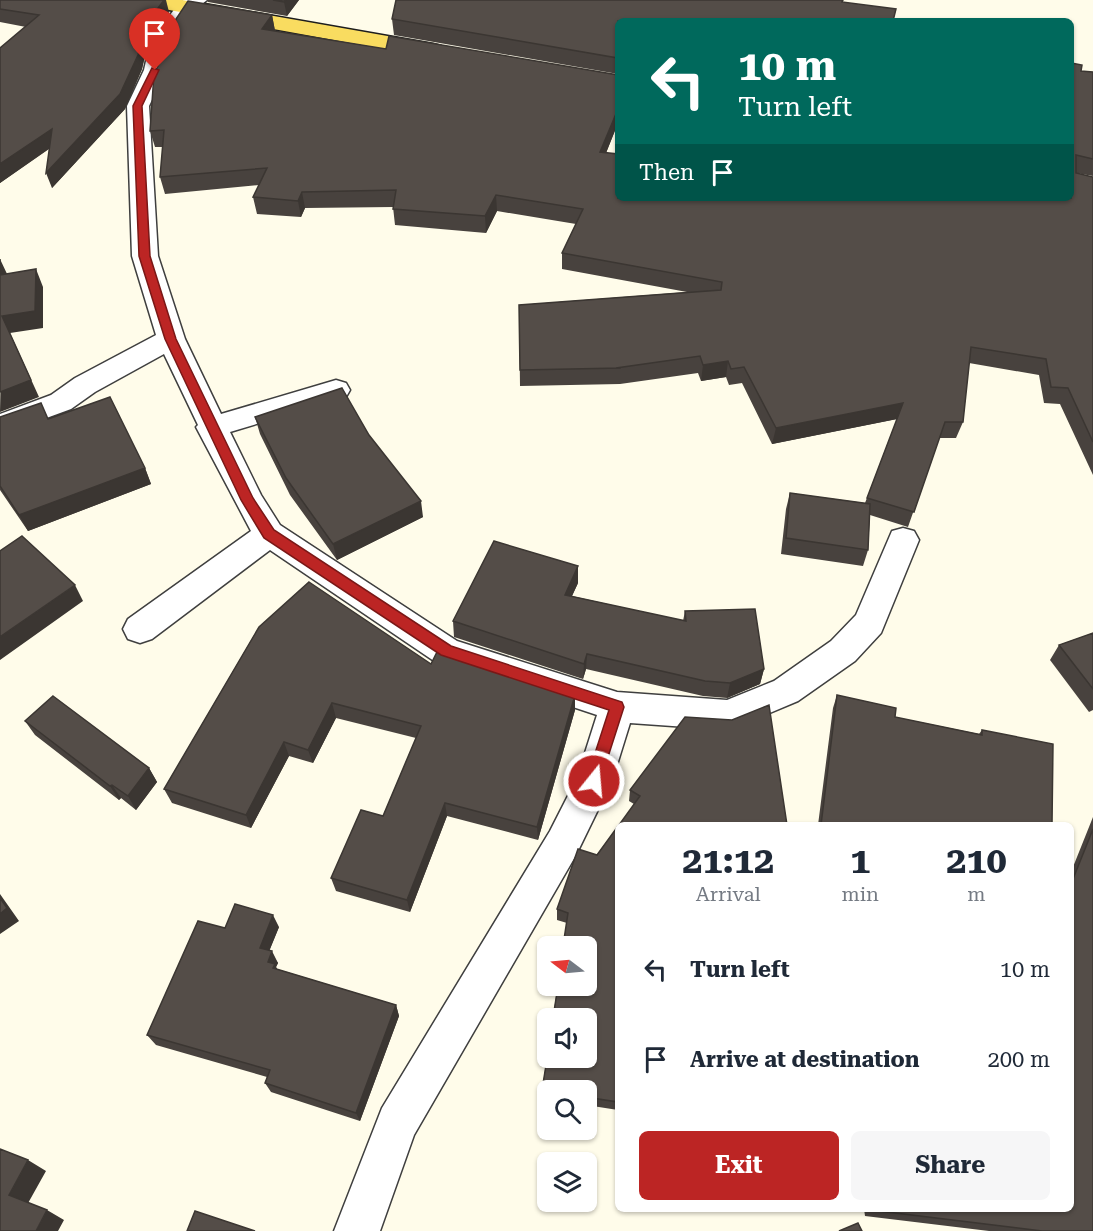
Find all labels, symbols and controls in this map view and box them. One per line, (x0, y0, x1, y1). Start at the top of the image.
pin (129, 8, 180, 70)
icon: arrive (138, 17, 171, 50)
text: 10 m (738, 41, 836, 90)
icon: left (639, 42, 717, 120)
text: Turn left (738, 91, 852, 123)
icon: arrive (706, 156, 739, 189)
text: Then (639, 160, 694, 185)
position arrow (562, 749, 626, 813)
text: 21:12 (682, 840, 774, 882)
text: 1 (850, 840, 870, 882)
text: 210 (946, 840, 1007, 882)
text: Arrival (696, 882, 761, 906)
text: min (841, 882, 879, 906)
text: m (967, 882, 986, 906)
north arrow (537, 936, 597, 996)
map controls (537, 936, 597, 1212)
icon: left (639, 953, 672, 986)
text: Turn left (690, 957, 790, 982)
text: 10 m (1000, 957, 1050, 982)
button: sound (537, 1008, 597, 1068)
icon: arrive (639, 1043, 672, 1076)
text: Arrive at destination (690, 1047, 919, 1072)
text: 200 m (987, 1047, 1050, 1072)
button: search (537, 1080, 597, 1140)
button: Exit (639, 1131, 839, 1200)
button: Share (851, 1131, 1050, 1200)
button: layers (537, 1152, 597, 1212)

